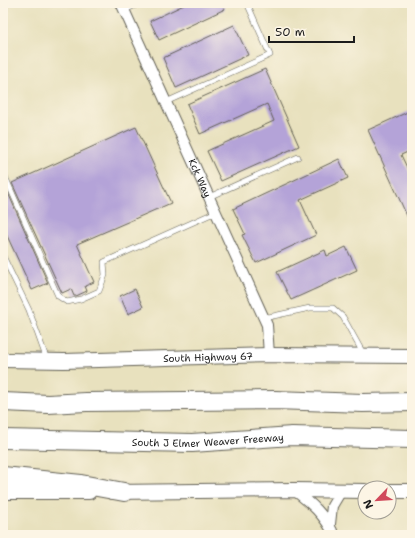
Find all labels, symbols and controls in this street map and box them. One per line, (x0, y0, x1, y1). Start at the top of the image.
scale bar (269, 18, 354, 44)
text: 50 m (275, 24, 305, 40)
street label: Kck Way (185, 157, 214, 200)
street label: South Highway 67 (163, 349, 253, 365)
street label: South J Elmer Weaver Freeway (132, 431, 285, 450)
north arrow (357, 480, 397, 520)
text: N (360, 497, 377, 511)

